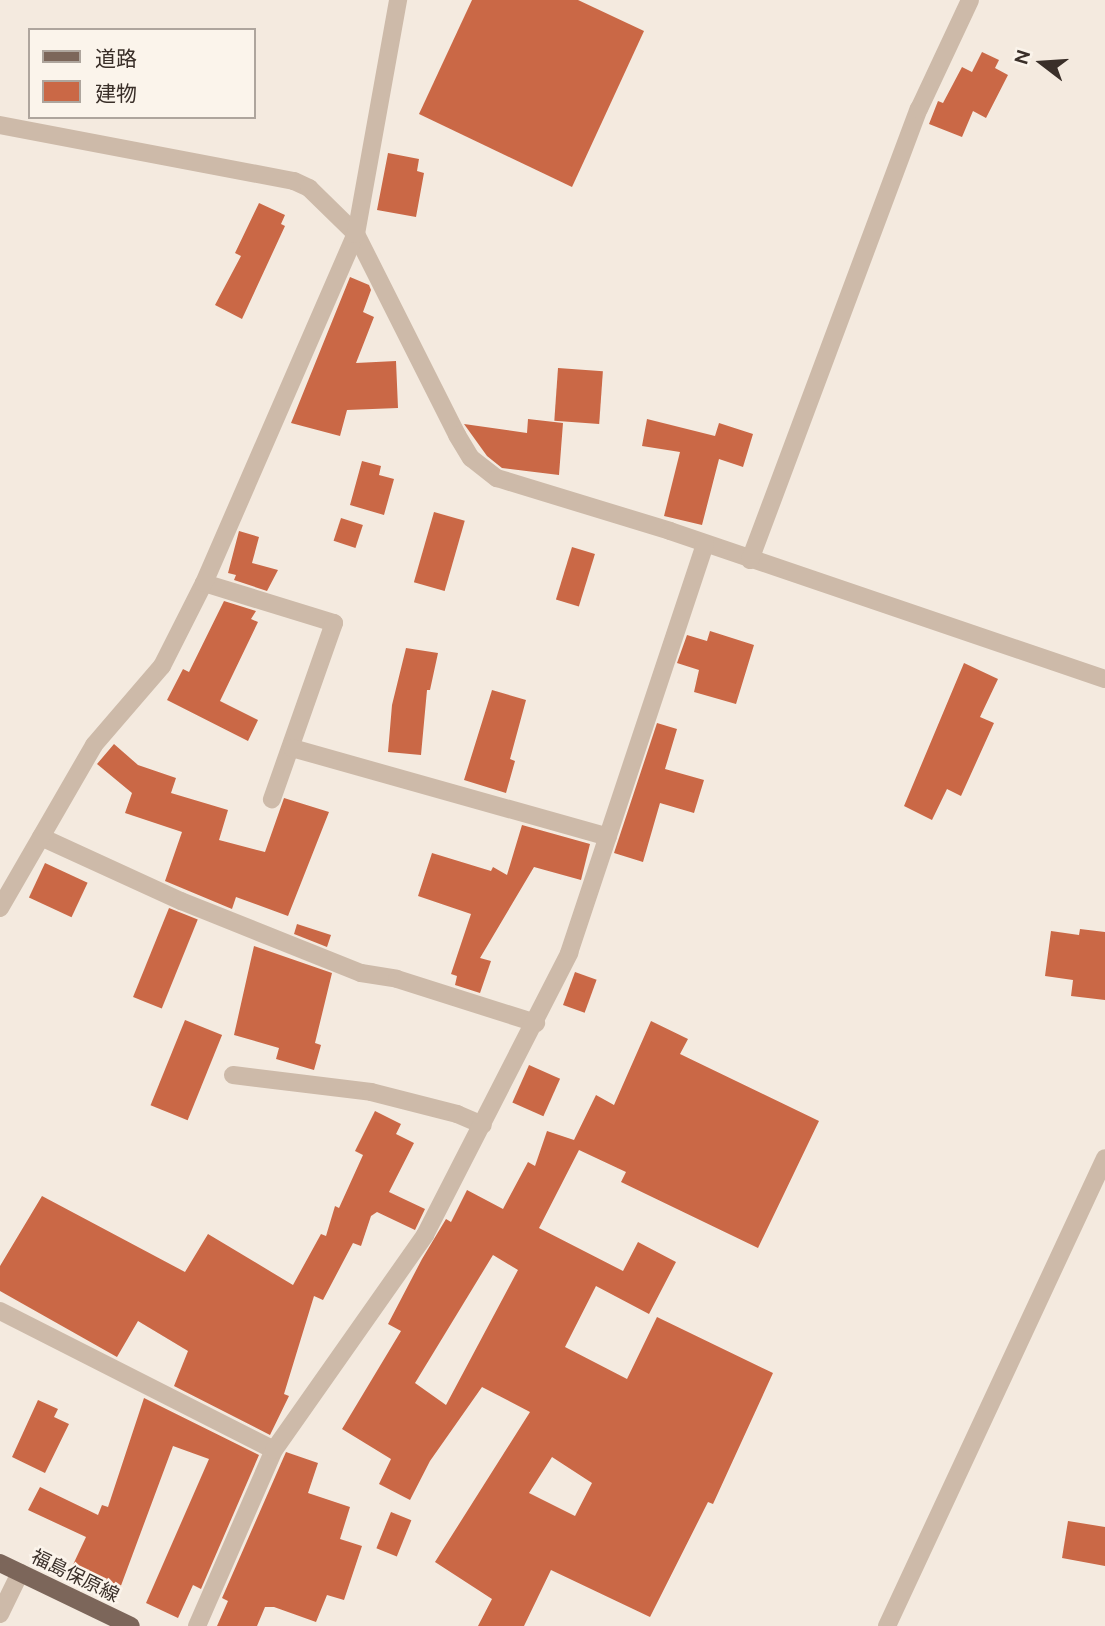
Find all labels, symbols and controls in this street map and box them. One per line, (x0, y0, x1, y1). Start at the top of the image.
legend (28, 28, 256, 119)
north arrow (1007, 28, 1077, 98)
text: 道路 (95, 46, 137, 70)
text: N (1009, 47, 1035, 67)
text: 建物 (95, 81, 137, 105)
street label: 福島保原線 (27, 1545, 123, 1607)

